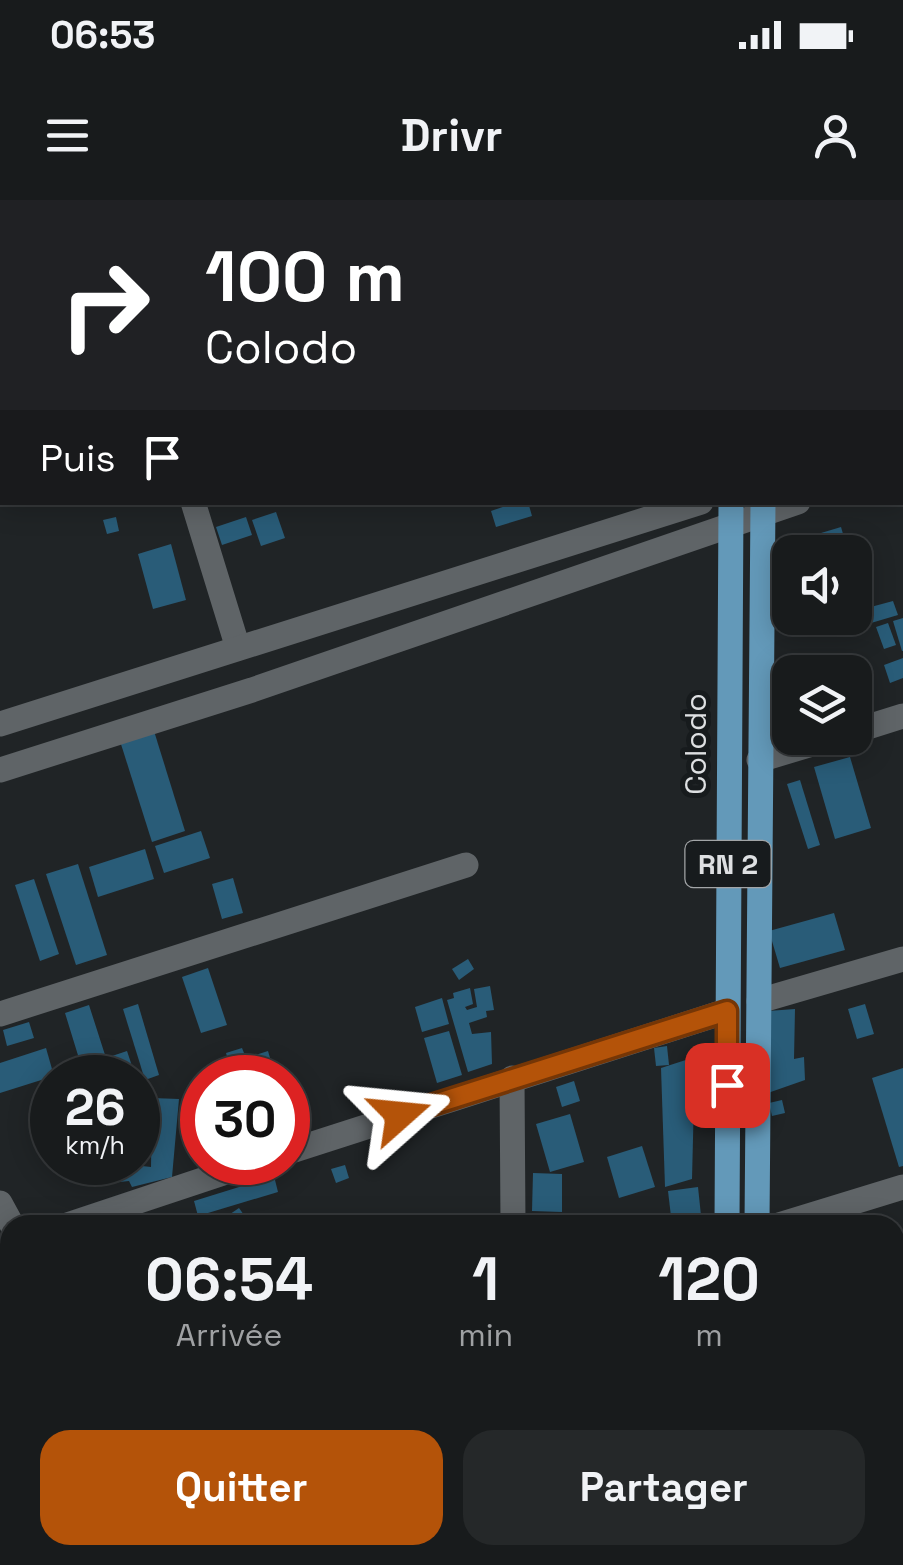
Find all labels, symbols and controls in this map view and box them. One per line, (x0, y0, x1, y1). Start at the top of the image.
text: 06:53 (50, 11, 155, 59)
text: Drivr (400, 107, 503, 164)
icon: menu (40, 108, 95, 163)
icon: person (808, 108, 863, 163)
text: 100 m (205, 232, 405, 321)
icon: right (40, 240, 170, 370)
text: Colodo (205, 319, 357, 376)
icon: arrive (135, 430, 190, 485)
text: Puis (40, 434, 115, 482)
map controls (772, 535, 872, 755)
button: sound (772, 535, 872, 635)
button: layers (772, 655, 872, 755)
street label: Colodo (676, 693, 715, 795)
road number: RN 2 (686, 841, 770, 887)
pin (685, 1043, 770, 1128)
speed limit sign: 30 (180, 1055, 310, 1185)
icon: arrive (700, 1058, 755, 1113)
position arrow (348, 1063, 452, 1167)
text: 26 (65, 1076, 125, 1140)
text: km/h (65, 1129, 125, 1161)
text: 06:54 (145, 1241, 313, 1318)
text: 1 (472, 1241, 499, 1318)
text: 120 (658, 1241, 760, 1318)
text: Arrivée (176, 1315, 282, 1355)
text: min (458, 1315, 513, 1355)
text: m (695, 1315, 723, 1355)
button: Quitter (40, 1430, 443, 1545)
button: Partager (463, 1430, 865, 1545)

